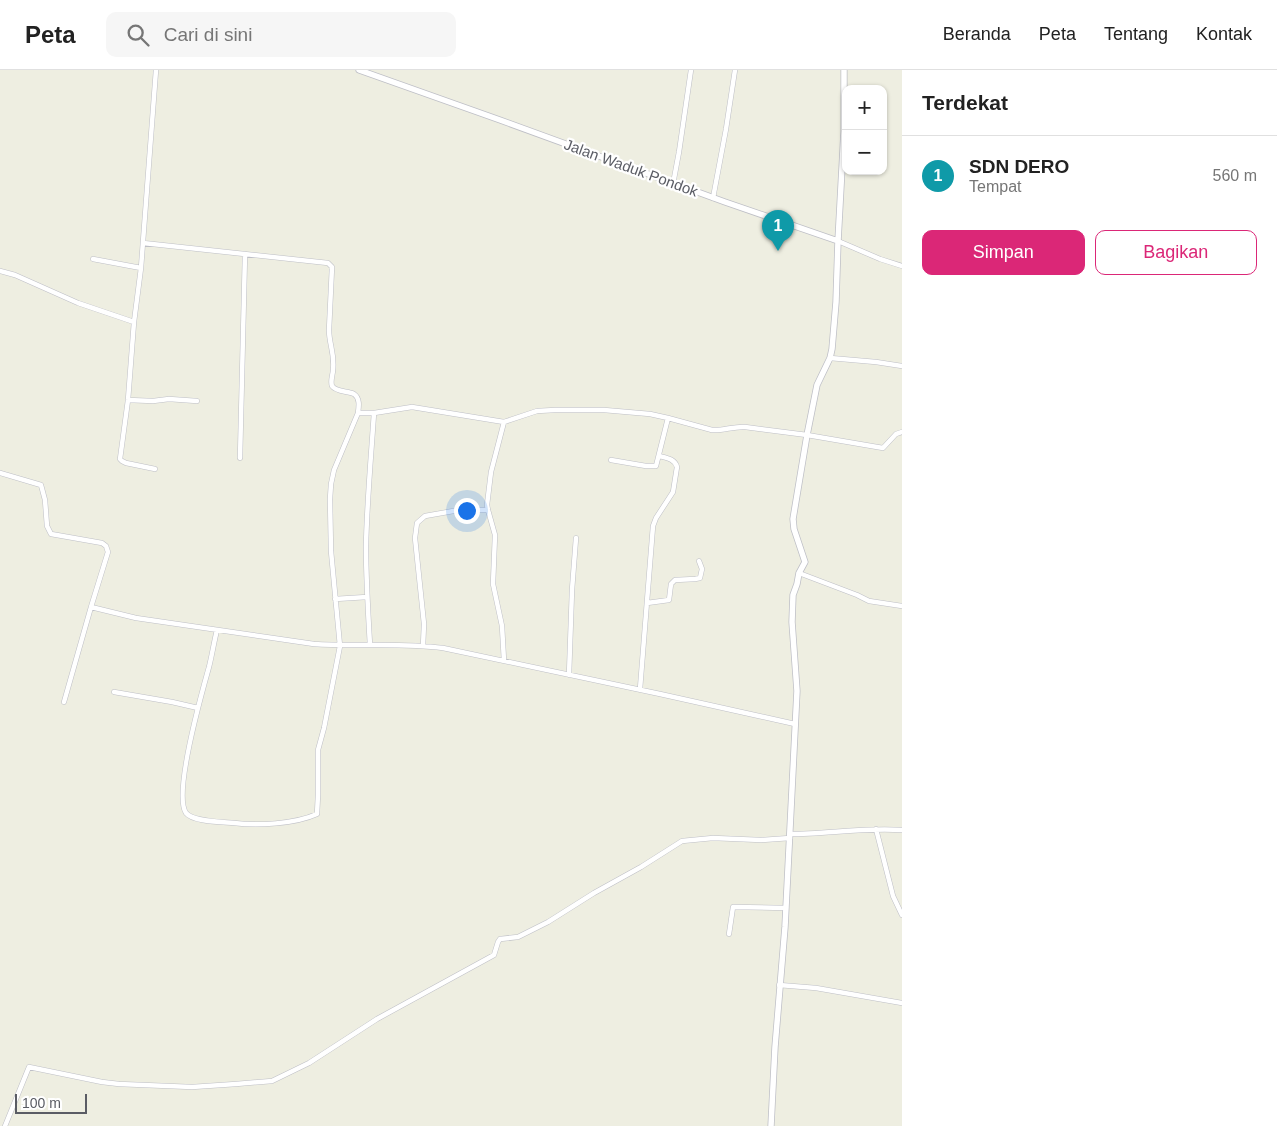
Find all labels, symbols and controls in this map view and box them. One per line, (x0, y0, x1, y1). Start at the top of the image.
search box (106, 12, 456, 57)
text: Peta (25, 21, 76, 48)
icon: search (124, 21, 152, 49)
text: Cari di sini (164, 24, 252, 45)
text: Beranda (943, 24, 1011, 44)
text: Peta (1039, 24, 1076, 44)
text: Tentang (1104, 24, 1168, 44)
text: Kontak (1196, 24, 1252, 44)
map controls (842, 85, 887, 175)
button: + (842, 85, 887, 130)
text: Terdekat (922, 91, 1008, 114)
button: − (842, 130, 887, 175)
street label: Jalan Waduk Pondok (562, 135, 701, 200)
text: SDN DERO (969, 156, 1069, 177)
text: 1 (934, 167, 942, 184)
text: 560 m (1213, 167, 1257, 184)
text: Tempat (969, 178, 1021, 195)
pin: 1 (762, 210, 794, 251)
button: Simpan (922, 230, 1085, 275)
button: Bagikan (1095, 230, 1257, 275)
your location (454, 498, 480, 524)
scale bar (15, 1091, 88, 1114)
text: 100 m (22, 1095, 61, 1111)

